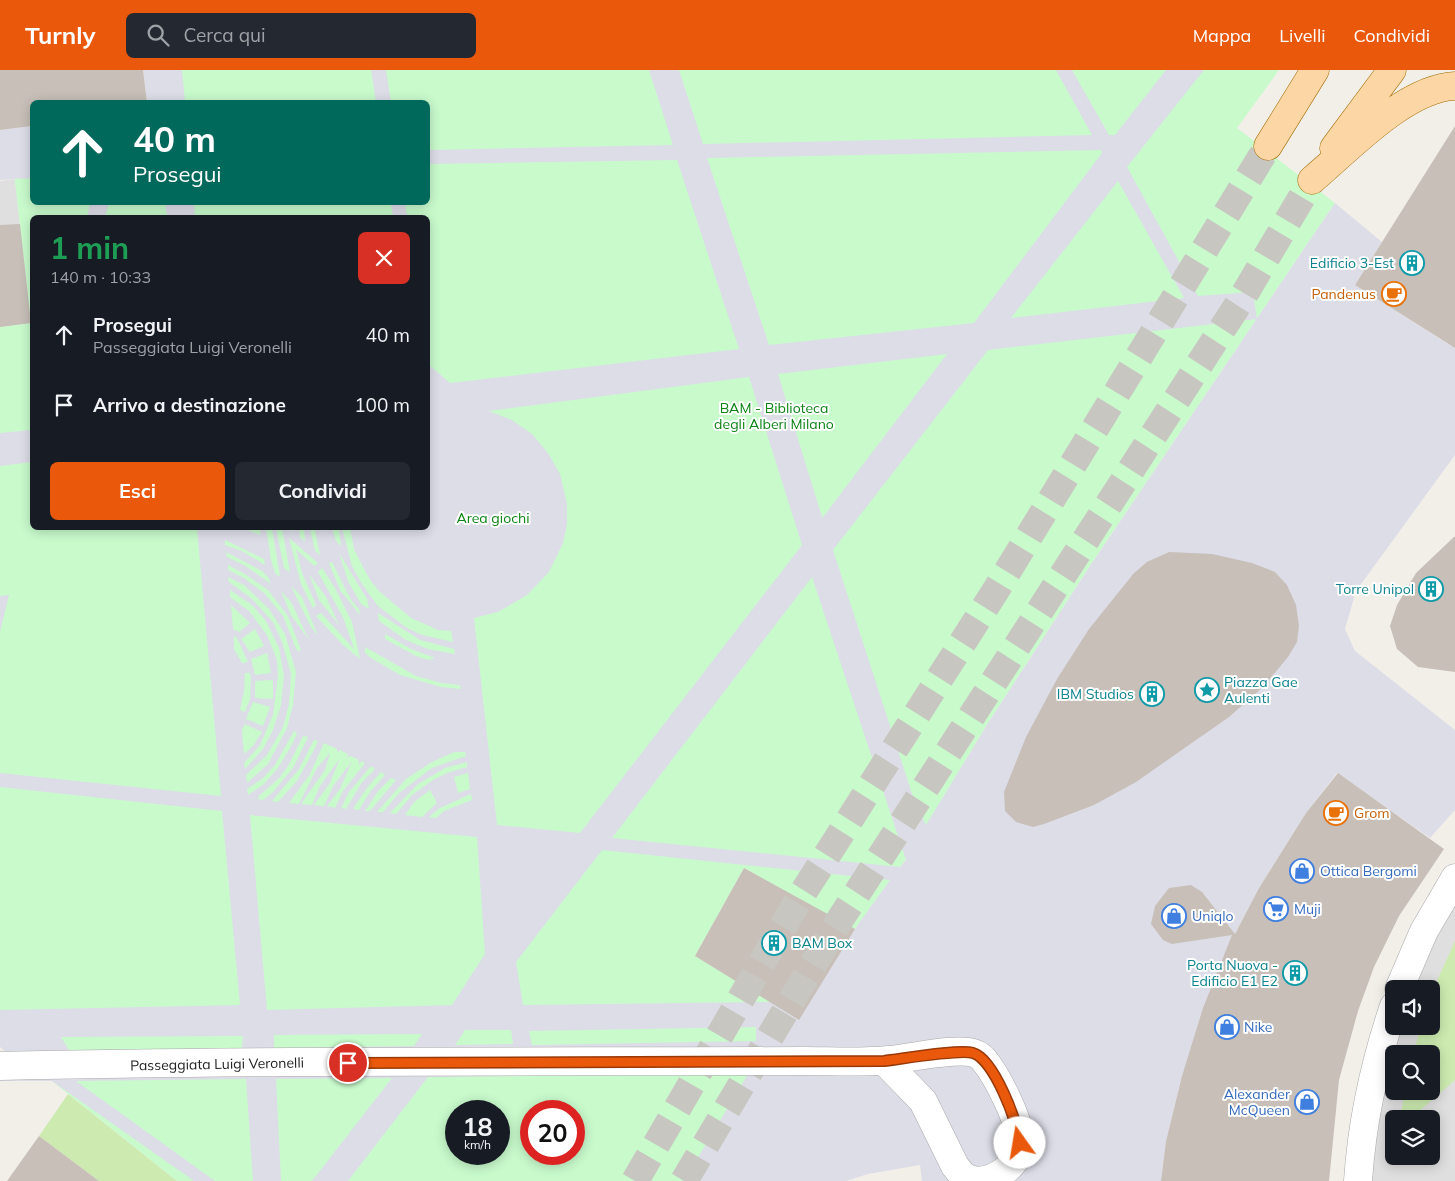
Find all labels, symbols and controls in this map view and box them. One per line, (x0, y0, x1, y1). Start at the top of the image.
search box (126, 13, 476, 58)
text: Turnly (25, 20, 96, 50)
icon: search (144, 21, 172, 49)
text: Cerca qui (184, 23, 266, 47)
text: Mappa (1193, 24, 1251, 47)
text: Livelli (1279, 24, 1325, 47)
text: Condividi (1353, 24, 1430, 47)
text: 40 m (133, 117, 216, 161)
icon: ahead (50, 120, 115, 185)
text: Prosegui (133, 160, 222, 188)
text: 1 min (50, 229, 129, 267)
button: close (358, 232, 410, 284)
building icon: Edificio 3-Est (1399, 250, 1425, 276)
place label: Edificio 3-Est (1310, 254, 1394, 272)
text: 140 m · 10:33 (50, 267, 151, 287)
cafe icon: Pandenus (1381, 281, 1407, 307)
place label: Pandenus (1311, 285, 1376, 303)
text: Prosegui (93, 313, 172, 337)
icon: ahead (50, 321, 78, 349)
text: 40 m (366, 323, 410, 347)
text: Passeggiata Luigi Veronelli (93, 337, 292, 357)
icon: arrive (50, 391, 78, 419)
text: Arrivo a destinazione (93, 393, 286, 417)
text: 100 m (354, 393, 410, 417)
park label: BAM - Biblioteca degli Alberi Milano (714, 399, 834, 433)
button: Esci (50, 462, 225, 520)
button: Condividi (235, 462, 410, 520)
park label: Area giochi (456, 509, 530, 527)
building icon: Torre Unipol (1418, 576, 1444, 602)
place label: Torre Unipol (1336, 580, 1414, 598)
place label: Piazza Gae Aulenti (1224, 673, 1298, 707)
place icon: Piazza Gae Aulenti (1194, 677, 1220, 703)
building icon: IBM Studios (1139, 681, 1165, 707)
place label: IBM Studios (1057, 685, 1134, 703)
cafe icon: Grom (1323, 800, 1349, 826)
place label: Grom (1354, 804, 1390, 822)
shop icon: Ottica Bergomi (1289, 858, 1315, 884)
place label: Ottica Bergomi (1320, 862, 1417, 880)
supermarket icon: Muji (1263, 896, 1289, 922)
place label: Muji (1294, 900, 1321, 918)
shop icon: Uniqlo (1161, 903, 1187, 929)
place label: Uniqlo (1192, 907, 1233, 925)
building icon: BAM Box (761, 930, 787, 956)
place label: BAM Box (792, 934, 853, 952)
place label: Porta Nuova - Edificio E1 E2 (1187, 956, 1278, 990)
building icon: Porta Nuova - Edificio E1 E2 (1282, 960, 1308, 986)
map controls (1385, 980, 1440, 1165)
button: sound (1385, 980, 1440, 1035)
shop icon: Nike (1214, 1014, 1240, 1040)
place label: Nike (1244, 1018, 1272, 1036)
pin (327, 1042, 369, 1084)
button: search (1385, 1045, 1440, 1100)
icon: arrive (334, 1049, 362, 1077)
street label: Passeggiata Luigi Veronelli (130, 1053, 304, 1075)
place label: Alexander McQueen (1224, 1085, 1291, 1119)
shop icon: Alexander McQueen (1294, 1089, 1320, 1115)
speed limit sign: 20 (520, 1100, 585, 1165)
button: layers (1385, 1110, 1440, 1165)
text: 18 (462, 1111, 493, 1142)
position arrow (993, 1116, 1045, 1168)
text: km/h (464, 1137, 491, 1152)

